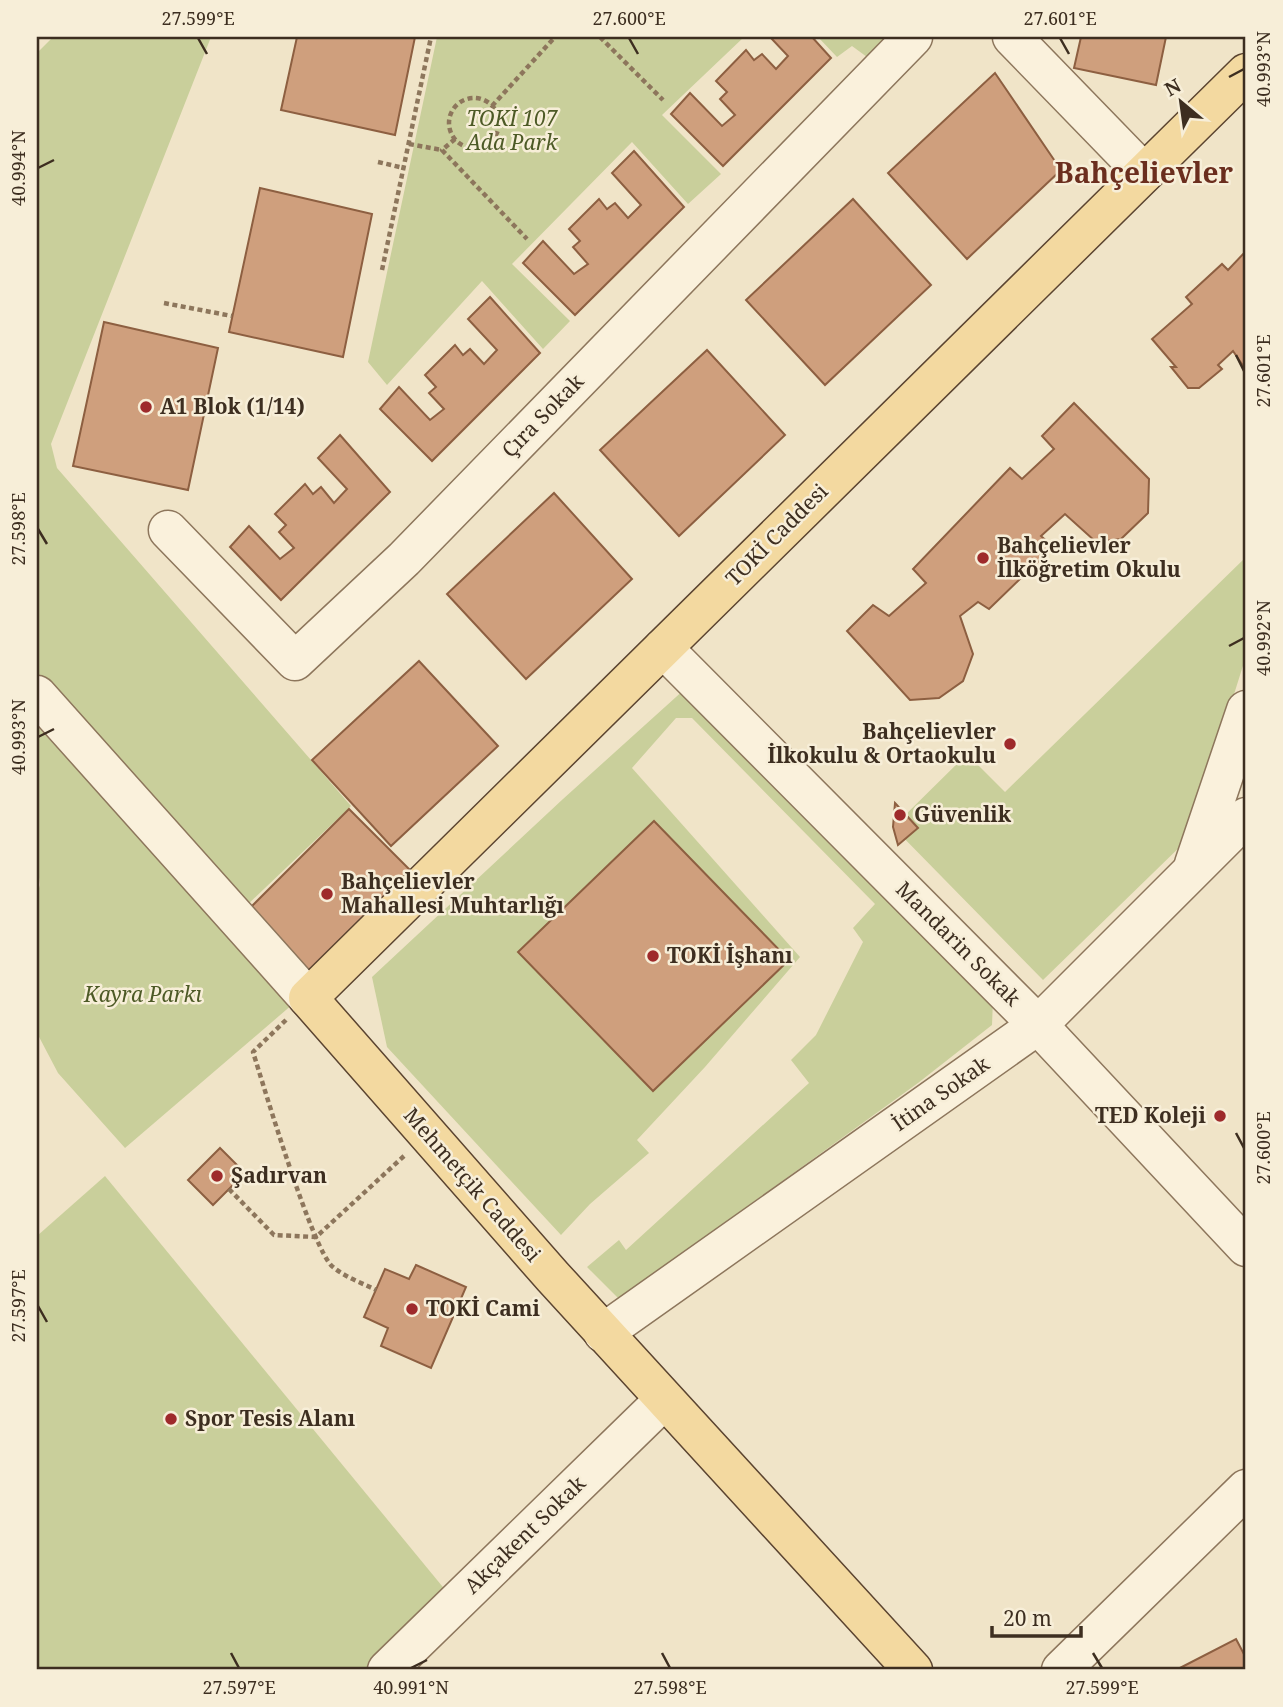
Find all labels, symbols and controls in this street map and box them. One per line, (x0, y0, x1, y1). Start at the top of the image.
text: 27.599°E (161, 6, 235, 30)
text: 27.600°E (592, 6, 666, 30)
text: 27.601°E (1023, 6, 1097, 30)
text: 40.993°N (1251, 31, 1275, 107)
north arrow (1146, 66, 1216, 136)
text: N (1160, 72, 1186, 102)
park label: TOKİ 107 Ada Park (464, 104, 559, 156)
text: 40.994°N (6, 130, 30, 206)
district label: Bahçelievler (1055, 153, 1233, 191)
text: 27.601°E (1251, 334, 1275, 408)
street label: Çıra Sokak (495, 367, 590, 463)
place label: A1 Blok (1/14) (160, 392, 305, 420)
marker: A1 Blok (1/14) (138, 399, 154, 415)
street label: TOKİ Caddesi (719, 477, 834, 592)
text: 27.598°E (6, 492, 30, 566)
place label: Bahçelievler İlköğretim Okulu (997, 531, 1181, 583)
marker: Bahçelievler İlköğretim Okulu (975, 550, 991, 566)
text: 40.992°N (1251, 600, 1275, 676)
text: 40.993°N (6, 699, 30, 775)
place label: Bahçelievler İlkokulu & Ortaokulu (768, 717, 996, 769)
marker: Bahçelievler İlkokulu & Ortaokulu (1002, 736, 1018, 752)
place label: Güvenlik (914, 800, 1012, 828)
marker: Güvenlik (892, 807, 908, 823)
place label: Bahçelievler Mahallesi Muhtarlığı (341, 867, 565, 919)
street label: Mandarin Sokak (890, 875, 1028, 1012)
marker: Bahçelievler Mahallesi Muhtarlığı (319, 886, 335, 902)
place label: TOKİ İşhanı (667, 941, 793, 969)
marker: TOKİ İşhanı (645, 948, 661, 964)
park label: Kayra Parkı (83, 980, 203, 1008)
street label: İtina Sokak (886, 1049, 995, 1137)
street label: Mehmetçik Caddesi (398, 1101, 548, 1268)
place label: TED Koleji (1095, 1101, 1207, 1129)
marker: TED Koleji (1212, 1108, 1228, 1124)
text: 27.600°E (1251, 1111, 1275, 1185)
place label: Şadırvan (231, 1161, 327, 1189)
marker: Şadırvan (209, 1168, 225, 1184)
text: 27.597°E (6, 1269, 30, 1343)
place label: TOKİ Cami (426, 1294, 540, 1322)
marker: TOKİ Cami (404, 1301, 420, 1317)
place label: Spor Tesis Alanı (185, 1404, 356, 1432)
marker: Spor Tesis Alanı (163, 1411, 179, 1427)
street label: Akçakent Sokak (458, 1469, 591, 1599)
scale bar (992, 1595, 1082, 1639)
text: 20 m (1003, 1604, 1052, 1632)
text: 27.597°E (202, 1675, 276, 1699)
text: 40.991°N (373, 1675, 449, 1699)
text: 27.598°E (633, 1675, 707, 1699)
text: 27.599°E (1065, 1675, 1139, 1699)

